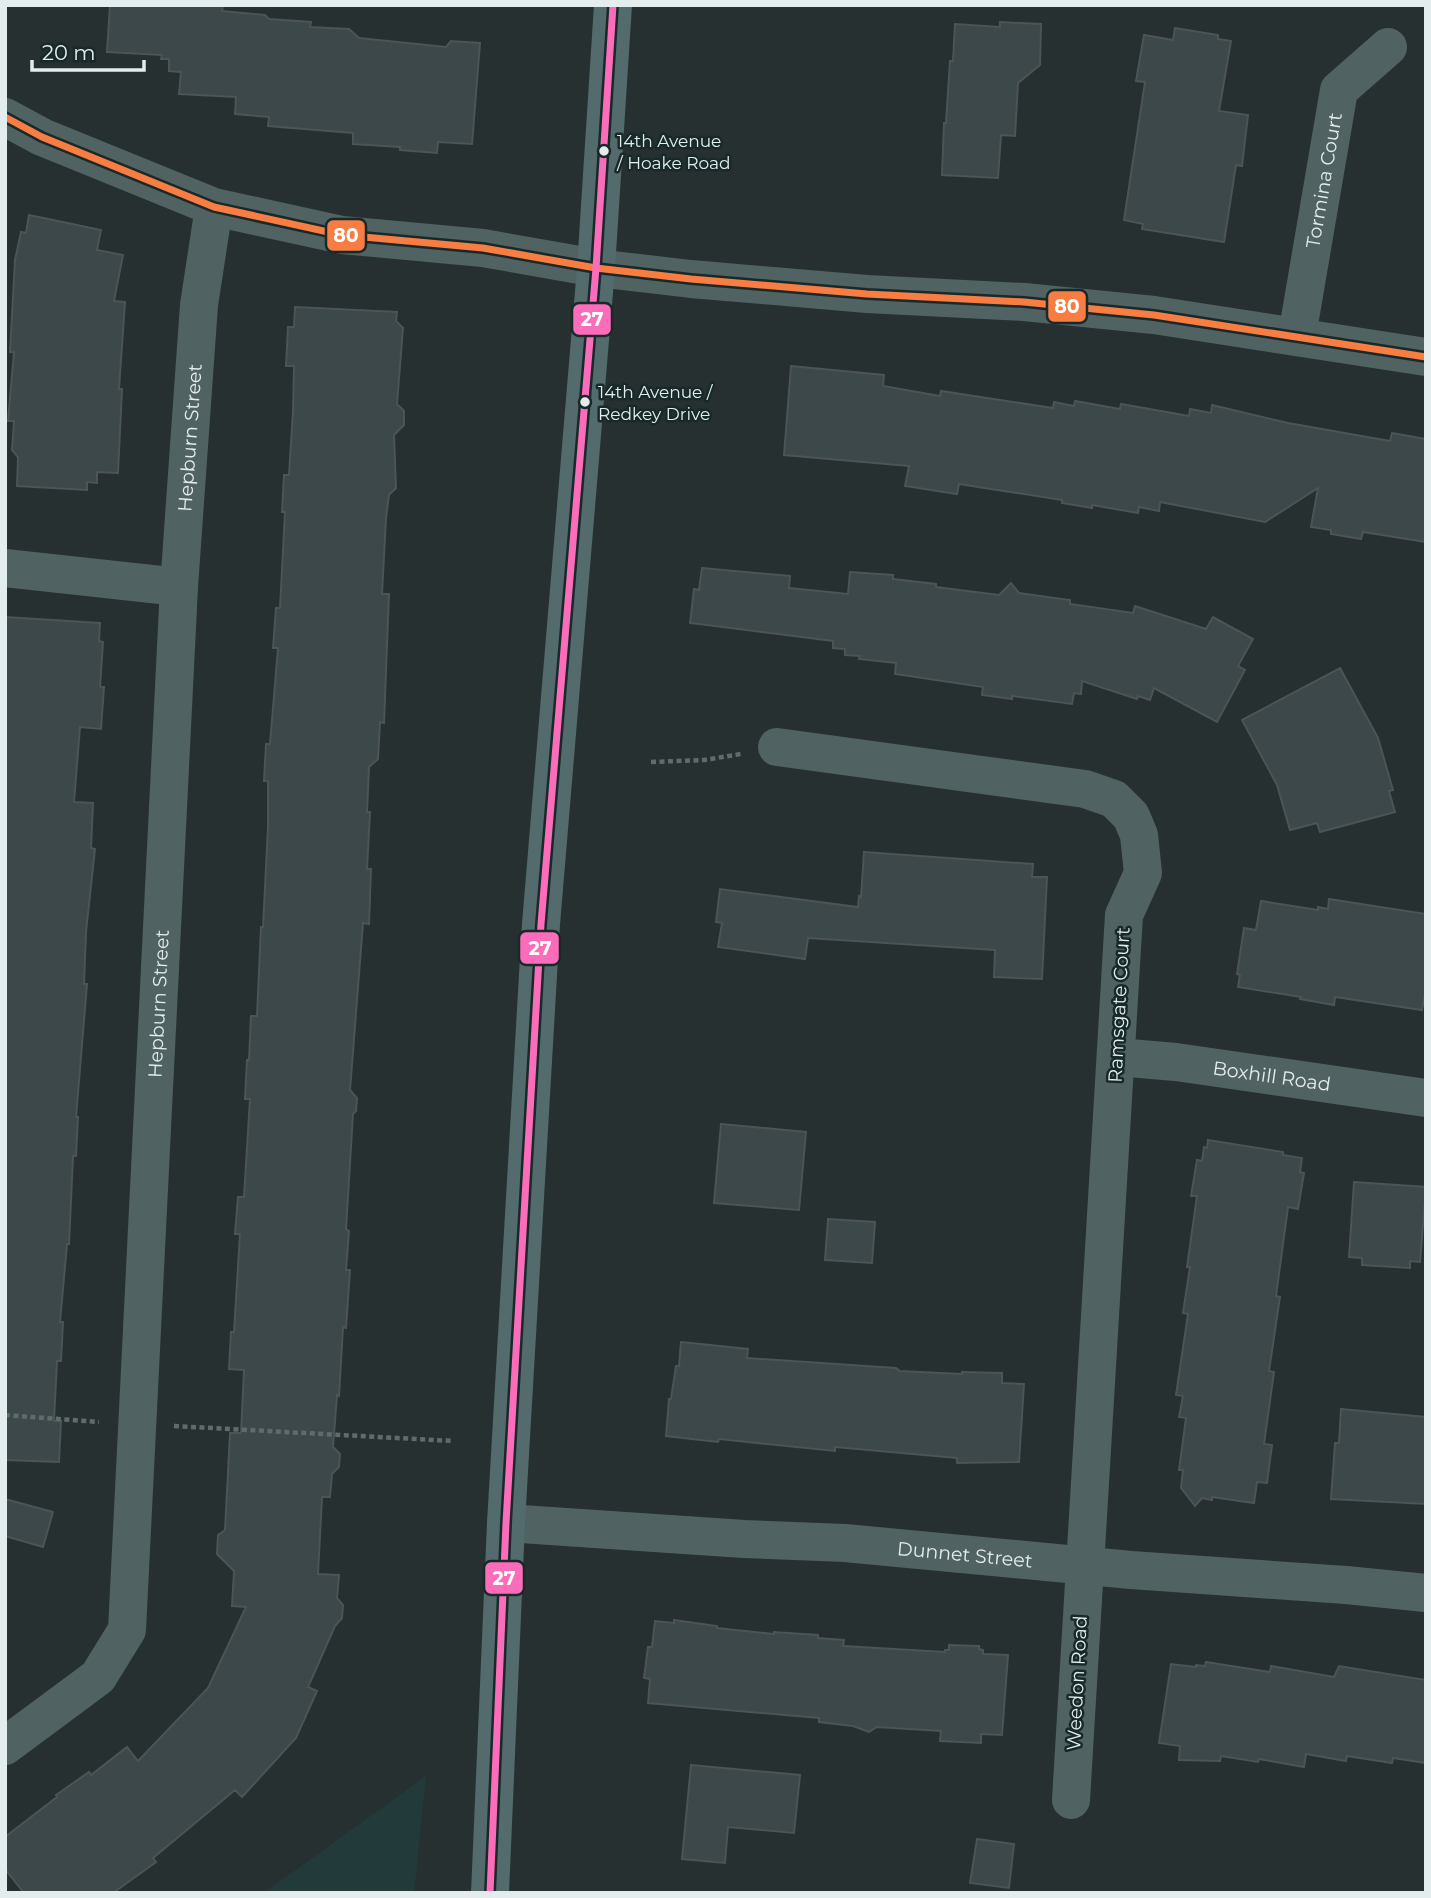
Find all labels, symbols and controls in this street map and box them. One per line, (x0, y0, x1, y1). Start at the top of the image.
scale bar (32, 28, 144, 72)
text: 20 m (42, 40, 96, 65)
street label: Tormina Court (1301, 111, 1347, 250)
place label: 14th Avenue / Hoake Road (616, 131, 731, 173)
marker: 14th Avenue / Hoake Road (597, 144, 611, 158)
line badge: 80 (326, 219, 366, 252)
text: 80 (333, 224, 359, 247)
line badge: 80 (1047, 290, 1087, 323)
text: 80 (1054, 295, 1080, 318)
line badge: 27 (572, 303, 612, 336)
text: 27 (581, 308, 604, 331)
street label: Hepburn Street (173, 363, 206, 512)
place label: 14th Avenue / Redkey Drive (598, 382, 714, 424)
marker: 14th Avenue / Redkey Drive (578, 395, 592, 409)
street label: Ramsgate Court (1103, 926, 1135, 1083)
street label: Hepburn Street (143, 929, 173, 1078)
line badge: 27 (519, 931, 560, 965)
text: 27 (529, 937, 552, 960)
street label: Boxhill Road (1211, 1056, 1332, 1096)
street label: Dunnet Street (896, 1536, 1034, 1572)
line badge: 27 (484, 1561, 524, 1595)
text: 27 (493, 1567, 516, 1590)
street label: Weedon Road (1062, 1615, 1092, 1751)

